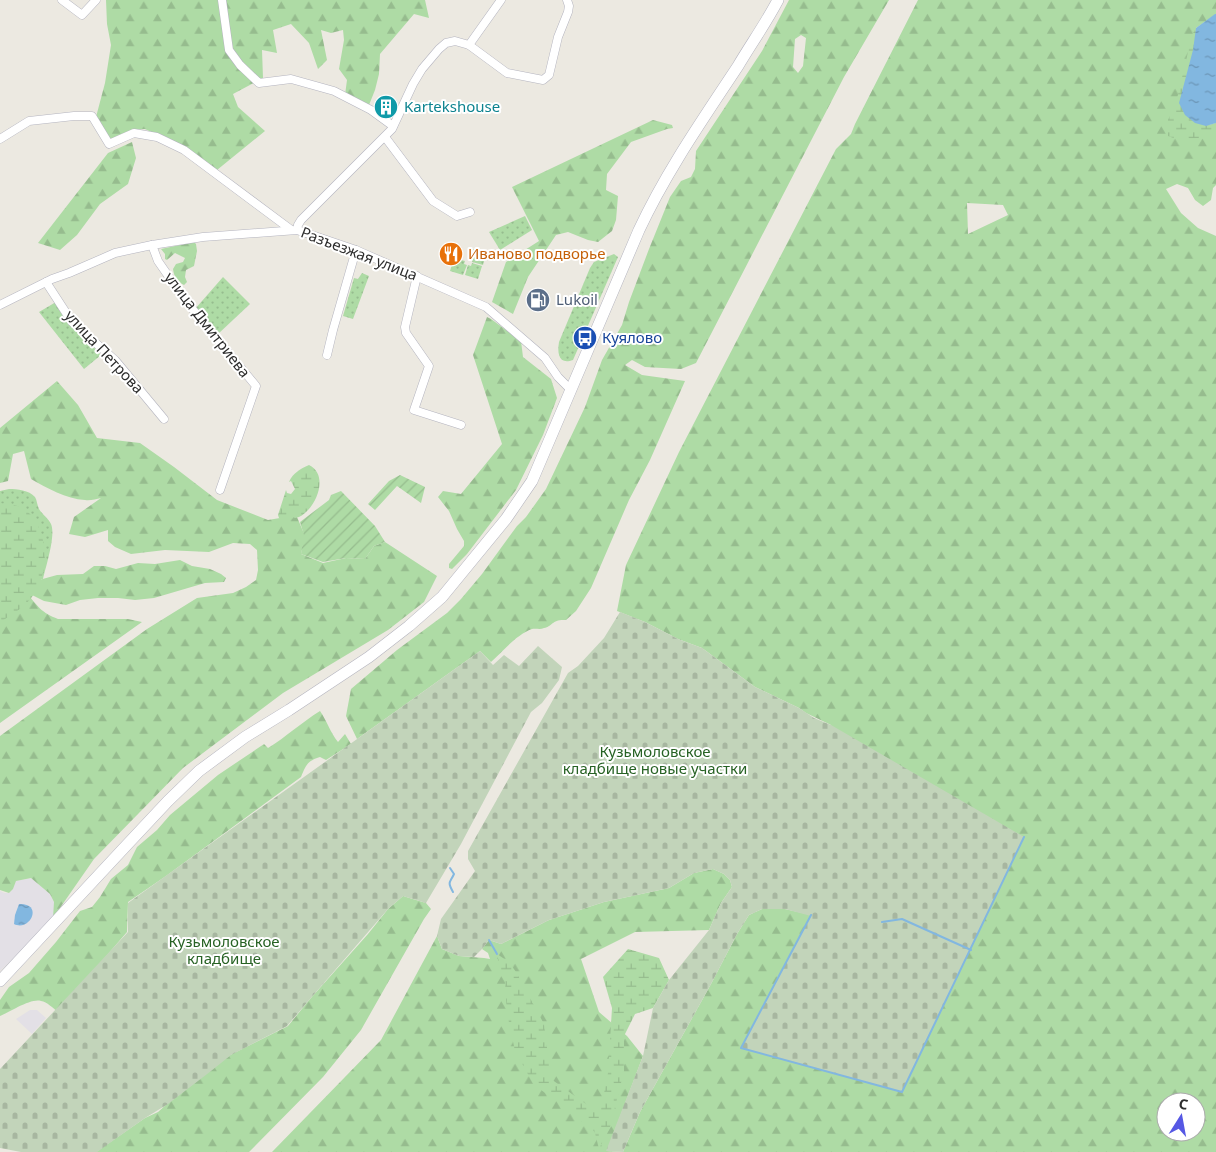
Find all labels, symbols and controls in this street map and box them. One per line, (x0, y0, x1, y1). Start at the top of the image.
building icon: Kartekshouse (373, 94, 399, 120)
place label: Kartekshouse (404, 96, 500, 116)
street label: Разъезжая улица (298, 222, 421, 285)
restaurant icon: Иваново подворье (438, 241, 464, 267)
place label: Иваново подворье (468, 243, 605, 263)
street label: улица Дмитриева (160, 268, 255, 381)
fuel station icon: Lukoil (525, 287, 551, 313)
place label: Lukoil (556, 289, 598, 309)
street label: улица Петрова (61, 305, 149, 397)
bus stop icon: Куялово (572, 325, 598, 351)
place label: Куялово (602, 327, 662, 347)
park label: Кузьмоловское кладбище новые участки (563, 741, 747, 778)
park label: Кузьмоловское кладбище (168, 931, 280, 968)
north arrow (1156, 1092, 1206, 1142)
text: С (1177, 1094, 1190, 1114)

